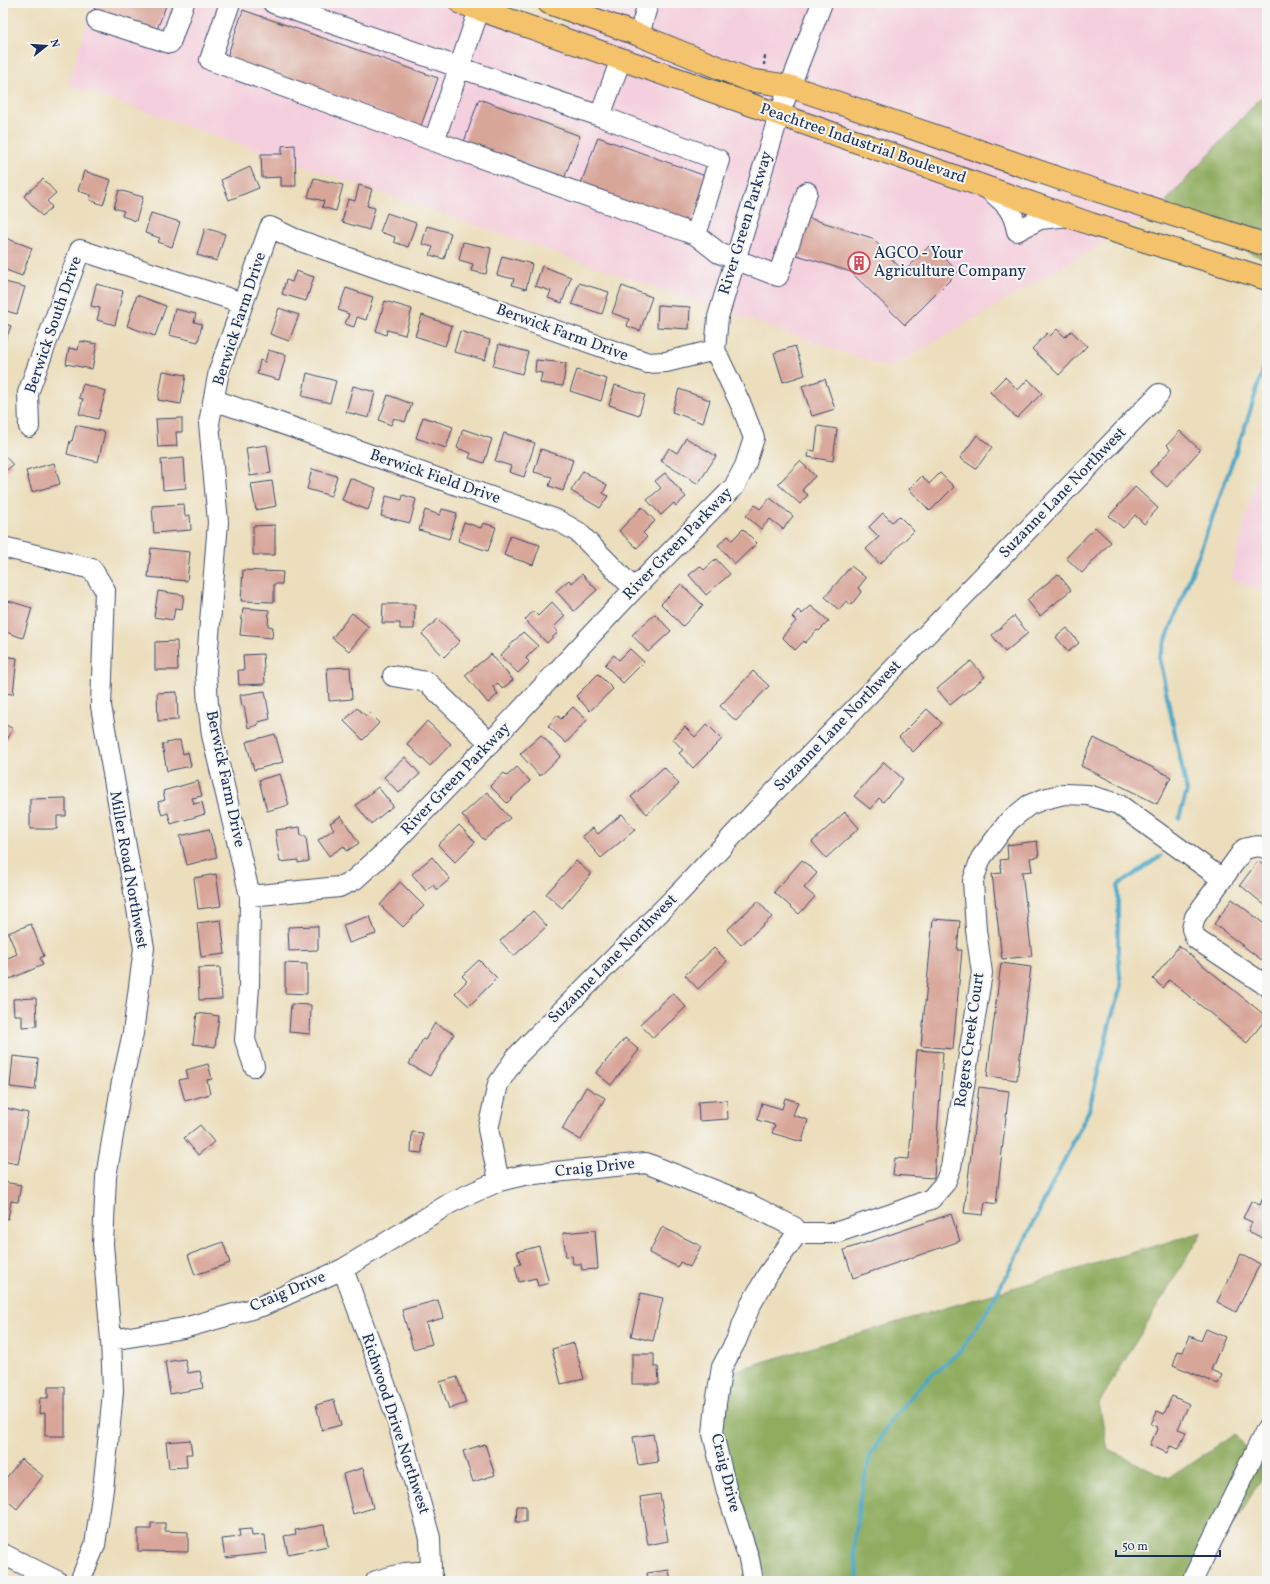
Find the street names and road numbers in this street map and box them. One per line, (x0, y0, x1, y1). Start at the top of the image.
street label: Peachtree Industrial Boulevard (757, 98, 969, 190)
street label: River Green Parkway (714, 148, 778, 297)
street label: Berwick Farm Drive (208, 249, 272, 389)
street label: Berwick South Drive (20, 253, 88, 397)
street label: Berwick Farm Drive (493, 299, 631, 367)
street label: Suzanne Lane Northwest (994, 422, 1132, 564)
street label: Berwick Field Drive (367, 444, 503, 510)
street label: River Green Parkway (618, 482, 738, 605)
street label: Suzanne Lane Northwest (769, 655, 907, 797)
street label: Berwick Farm Drive (200, 709, 250, 849)
street label: River Green Parkway (396, 717, 516, 840)
street label: Miller Road Northwest (103, 789, 153, 951)
street label: Suzanne Lane Northwest (543, 889, 683, 1029)
street label: Rogers Creek Court (950, 971, 990, 1109)
street label: Craig Drive (554, 1153, 636, 1183)
street label: Craig Drive (247, 1266, 329, 1318)
street label: Richwood Drive Northwest (355, 1331, 435, 1518)
street label: Craig Drive (705, 1431, 745, 1515)

